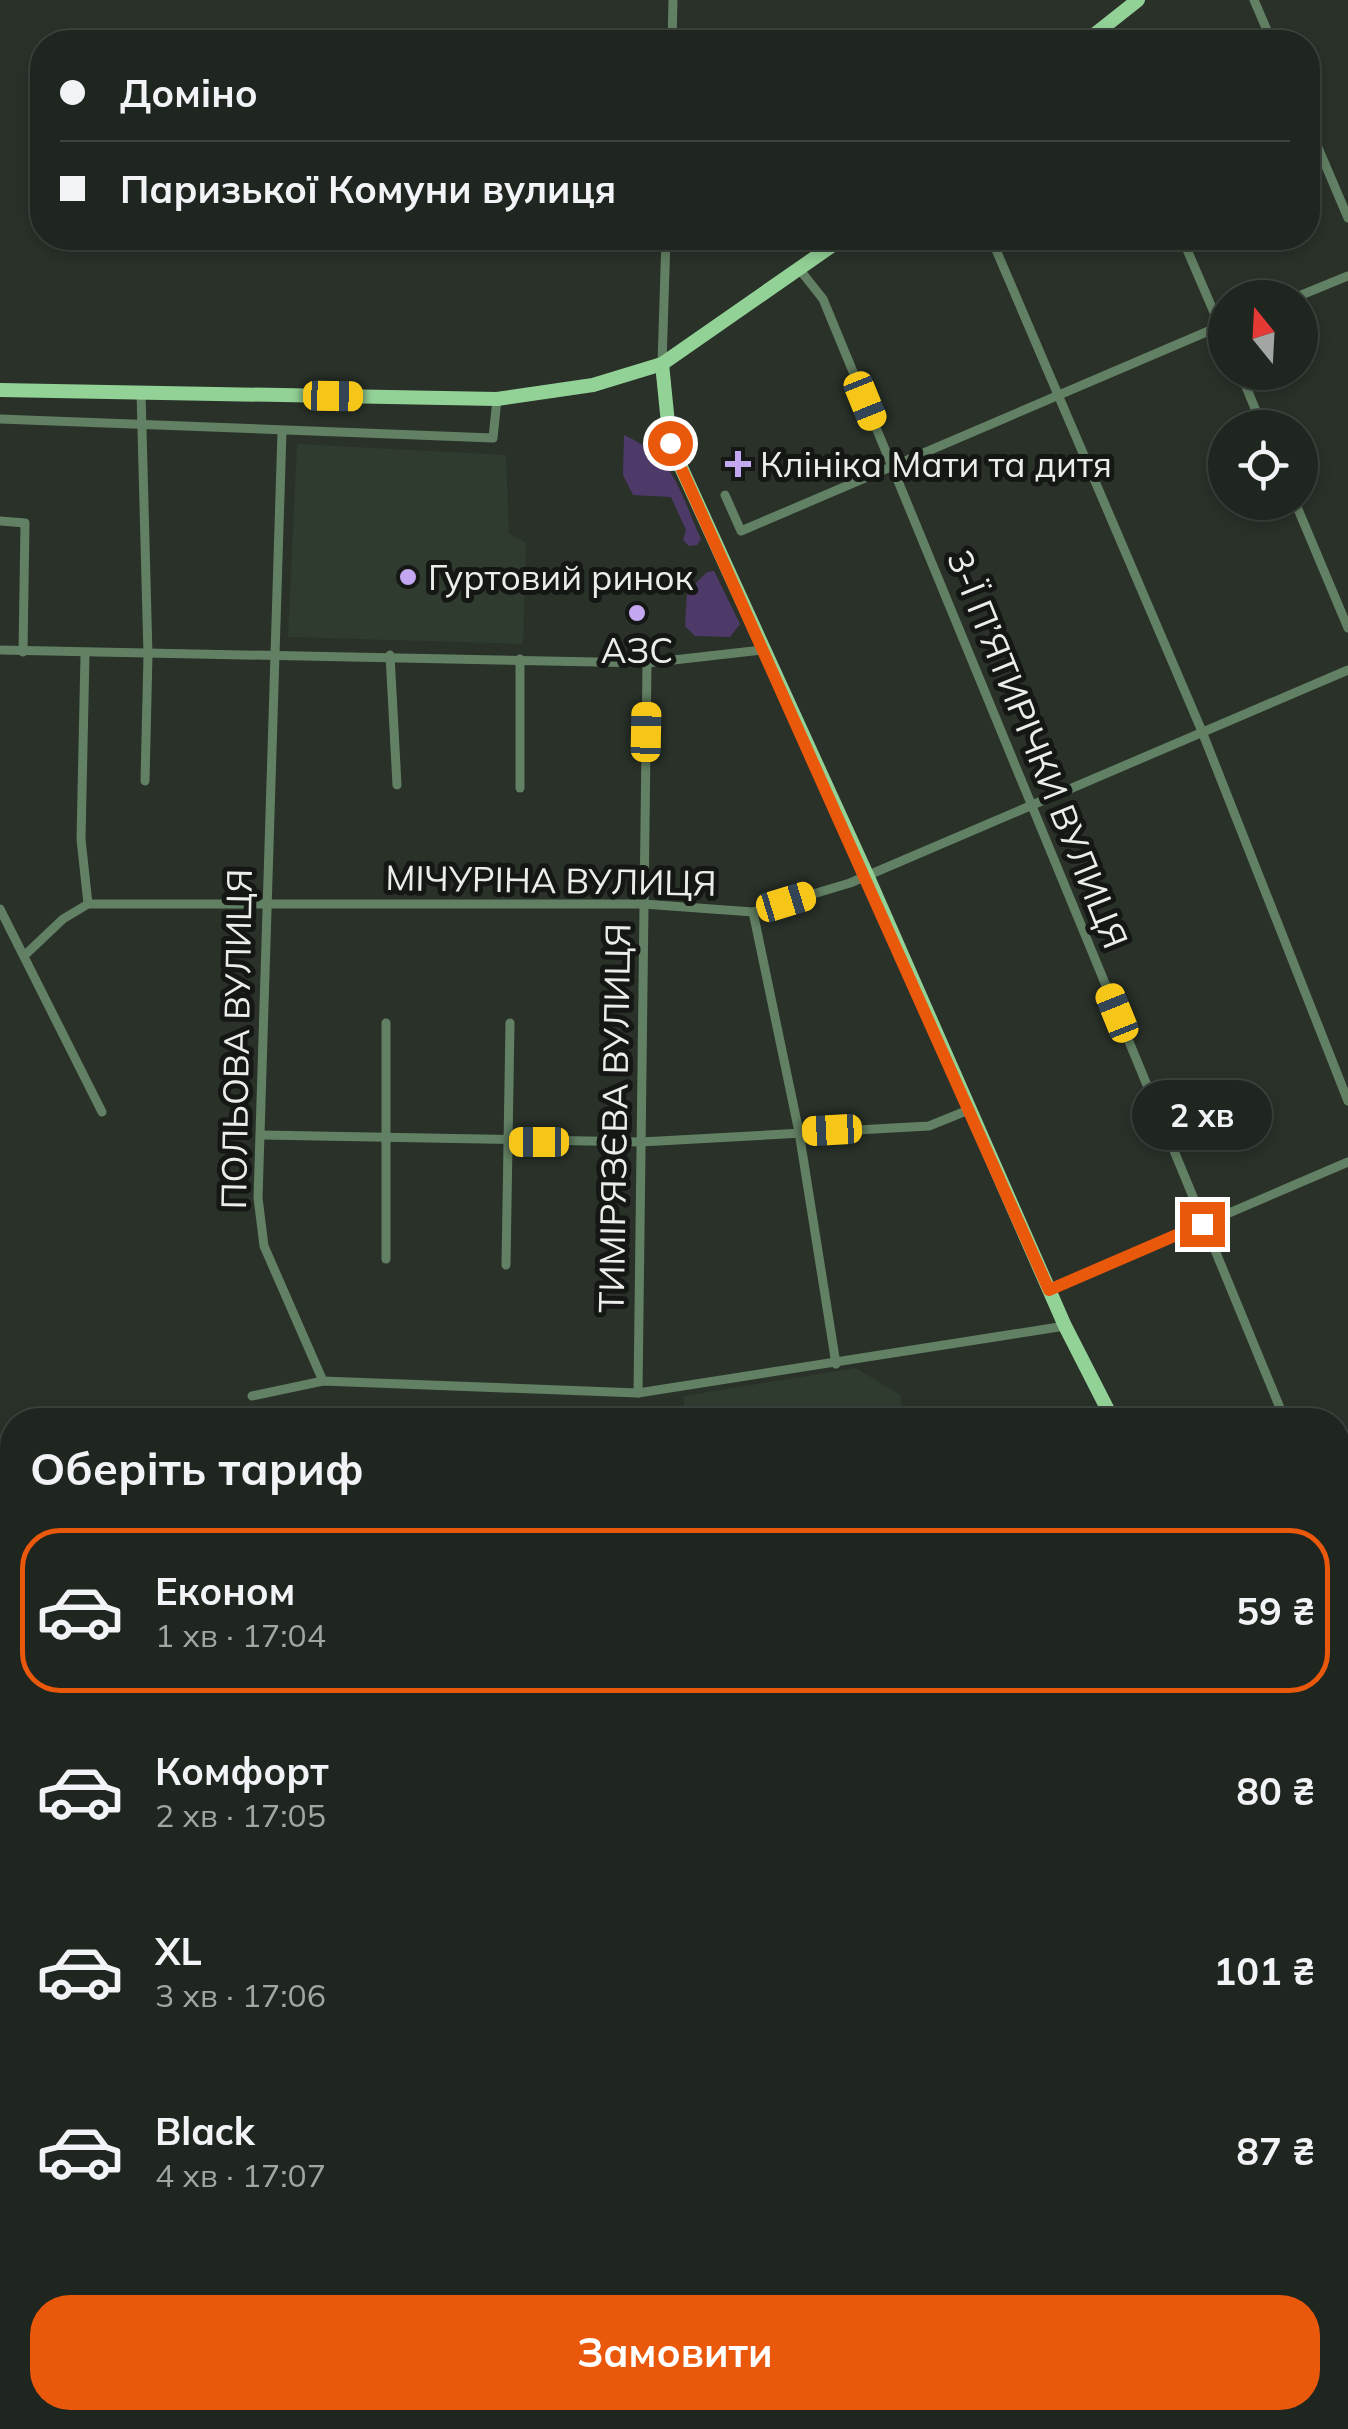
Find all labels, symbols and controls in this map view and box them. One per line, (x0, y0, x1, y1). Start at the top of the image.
text: Доміно (120, 69, 258, 117)
text: Паризької Комуни вулиця (120, 165, 616, 213)
north arrow (1208, 280, 1318, 390)
map controls (1208, 280, 1318, 520)
car (840, 368, 890, 434)
car (303, 380, 363, 412)
button: locate (1208, 410, 1318, 520)
route start (648, 421, 693, 466)
place label: Клініка Мати та дитя (760, 442, 1112, 486)
marker: Клініка Мати та дитя (725, 451, 751, 477)
street label: 3-Ї П’ЯТИРІЧКИ ВУЛИЦЯ (938, 543, 1138, 955)
place label: Гуртовий ринок (428, 555, 694, 599)
marker: Гуртовий ринок (397, 566, 419, 588)
marker: АЗС (626, 602, 648, 624)
place label: АЗС (601, 628, 673, 672)
car (630, 702, 662, 762)
street label: МІЧУРІНА ВУЛИЦЯ (385, 855, 717, 905)
street label: ПОЛЬОВА ВУЛИЦЯ (211, 868, 261, 1210)
car (753, 879, 819, 925)
street label: ТИМІРЯЗЄВА ВУЛИЦЯ (589, 923, 639, 1313)
car (1092, 980, 1142, 1046)
callout: 2 хв (1132, 1079, 1272, 1149)
text: 2 хв (1170, 1095, 1234, 1135)
car (801, 1113, 863, 1147)
car (509, 1127, 569, 1157)
route end (1180, 1202, 1225, 1247)
text: Оберіть тариф (30, 1440, 364, 1496)
icon: car (35, 1566, 125, 1656)
text: Економ (155, 1567, 295, 1615)
text: 59 ₴ (1236, 1587, 1315, 1635)
text: 1 хв · 17:04 (155, 1615, 326, 1655)
icon: car (35, 1746, 125, 1836)
text: Комфорт (155, 1747, 329, 1795)
text: 80 ₴ (1236, 1767, 1315, 1815)
text: 2 хв · 17:05 (155, 1795, 326, 1835)
icon: car (35, 1926, 125, 2016)
text: XL (155, 1927, 202, 1975)
text: 101 ₴ (1213, 1947, 1315, 1995)
text: 3 хв · 17:06 (155, 1975, 326, 2015)
icon: car (35, 2106, 125, 2196)
text: Black (155, 2107, 255, 2155)
text: 87 ₴ (1236, 2127, 1315, 2175)
text: 4 хв · 17:07 (155, 2155, 326, 2195)
button: Замовити (30, 2295, 1320, 2410)

